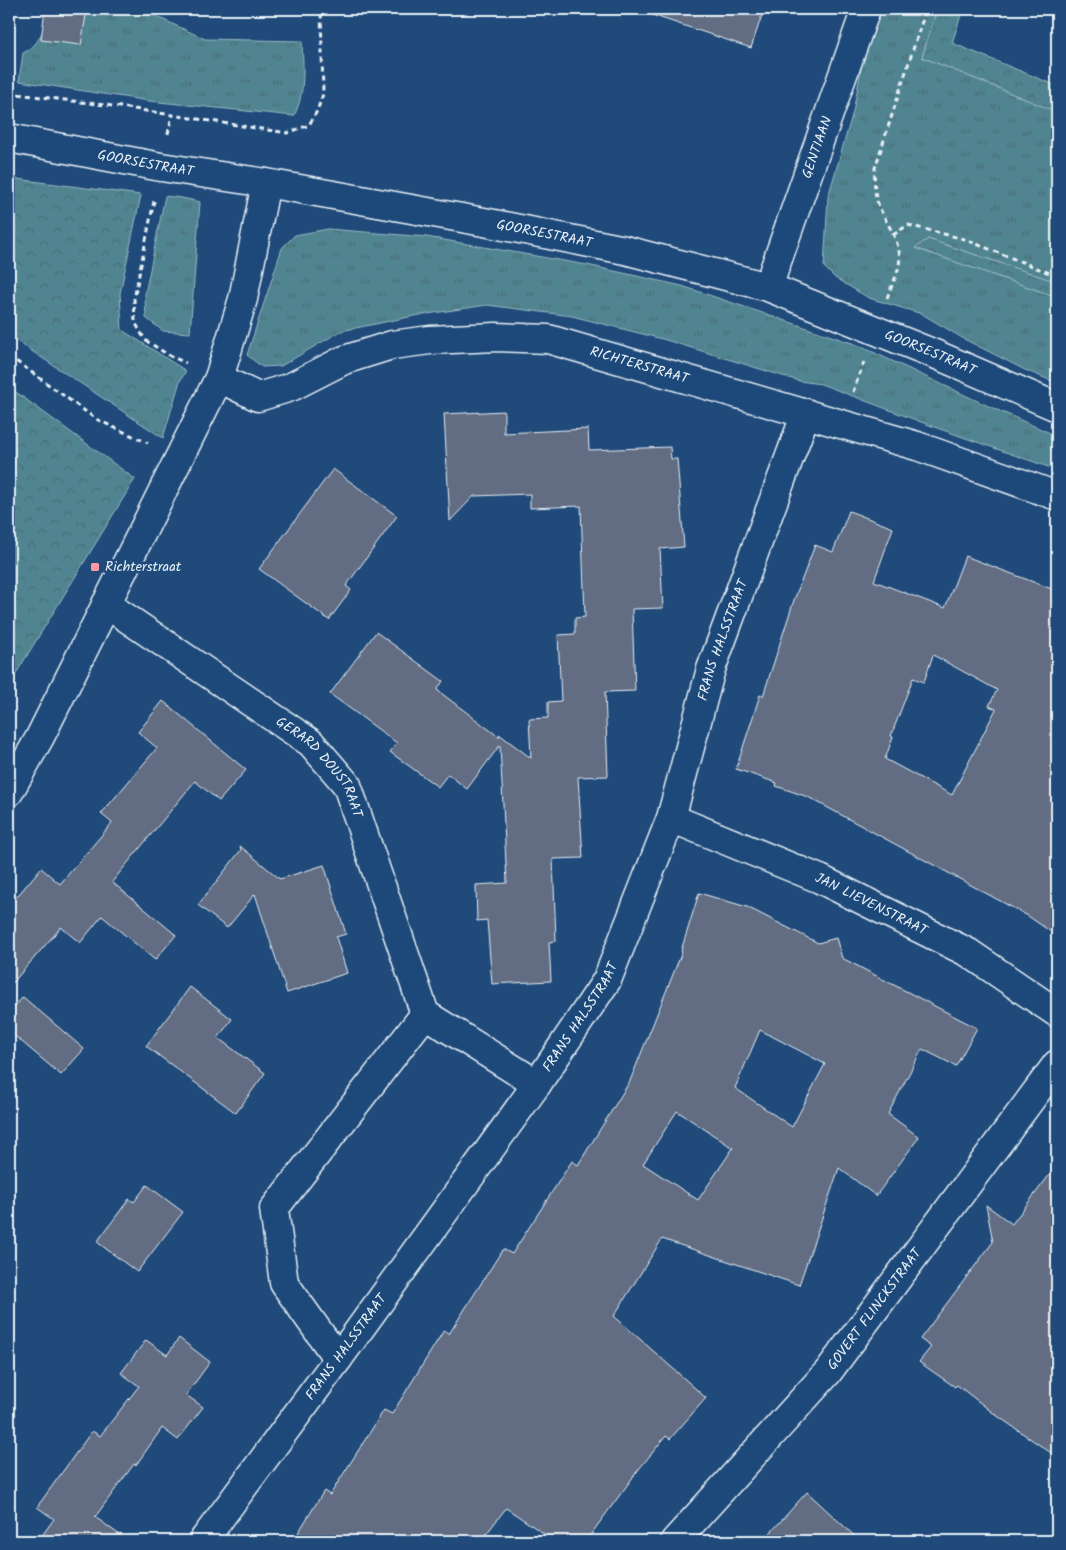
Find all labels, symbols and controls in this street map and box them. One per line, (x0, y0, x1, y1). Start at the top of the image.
street label: GENTIAAN (796, 113, 838, 182)
street label: GOORSESTRAAT (96, 144, 197, 183)
street label: GOORSESTRAAT (495, 214, 596, 255)
street label: GOORSESTRAAT (881, 324, 981, 382)
street label: RICHTERSTRAAT (587, 341, 693, 391)
place label: Richterstraat (105, 556, 182, 578)
marker: Richterstraat (89, 561, 101, 573)
street label: FRANS HALSSTRAAT (692, 575, 755, 703)
street label: GERARD DOUSTRAAT (271, 711, 369, 822)
street label: JAN LIEVENSTRAAT (812, 867, 932, 942)
street label: FRANS HALSSTRAAT (537, 958, 624, 1077)
street label: GOVERT FLINCKSTRAAT (822, 1243, 928, 1375)
street label: FRANS HALSSTRAAT (300, 1288, 394, 1405)

